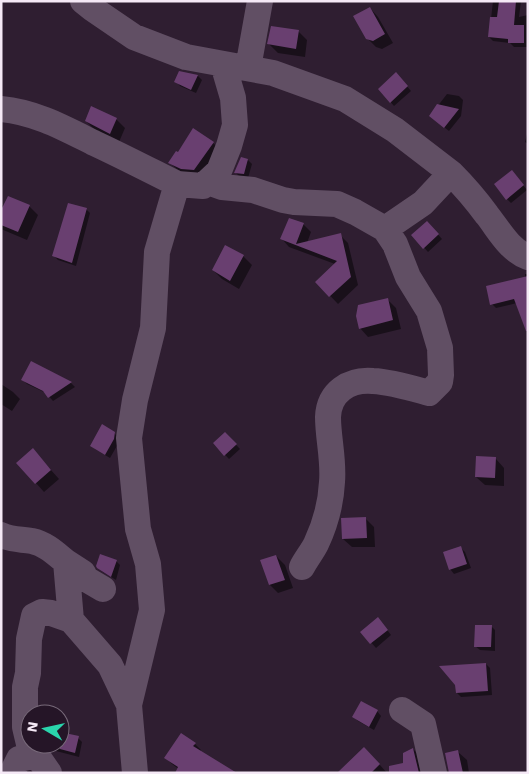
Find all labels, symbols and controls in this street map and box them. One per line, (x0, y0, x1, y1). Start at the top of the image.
north arrow (20, 704, 70, 754)
text: N (23, 721, 41, 733)

